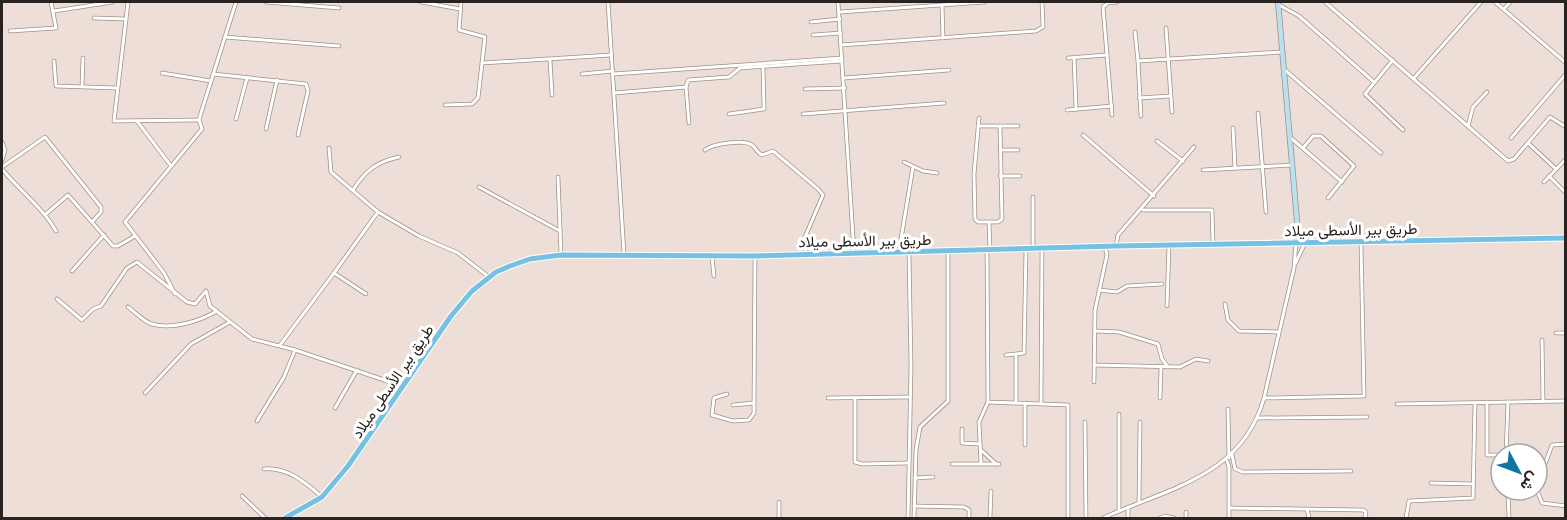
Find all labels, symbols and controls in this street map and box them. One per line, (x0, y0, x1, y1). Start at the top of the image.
street label: طريق بير الأسطى ميلاد (1284, 218, 1418, 241)
street label: طريق بير الأسطى ميلاد (798, 229, 932, 252)
street label: طريق بير الأسطى ميلاد (347, 320, 438, 442)
north arrow (1489, 442, 1549, 502)
text: ش (1516, 467, 1545, 496)

